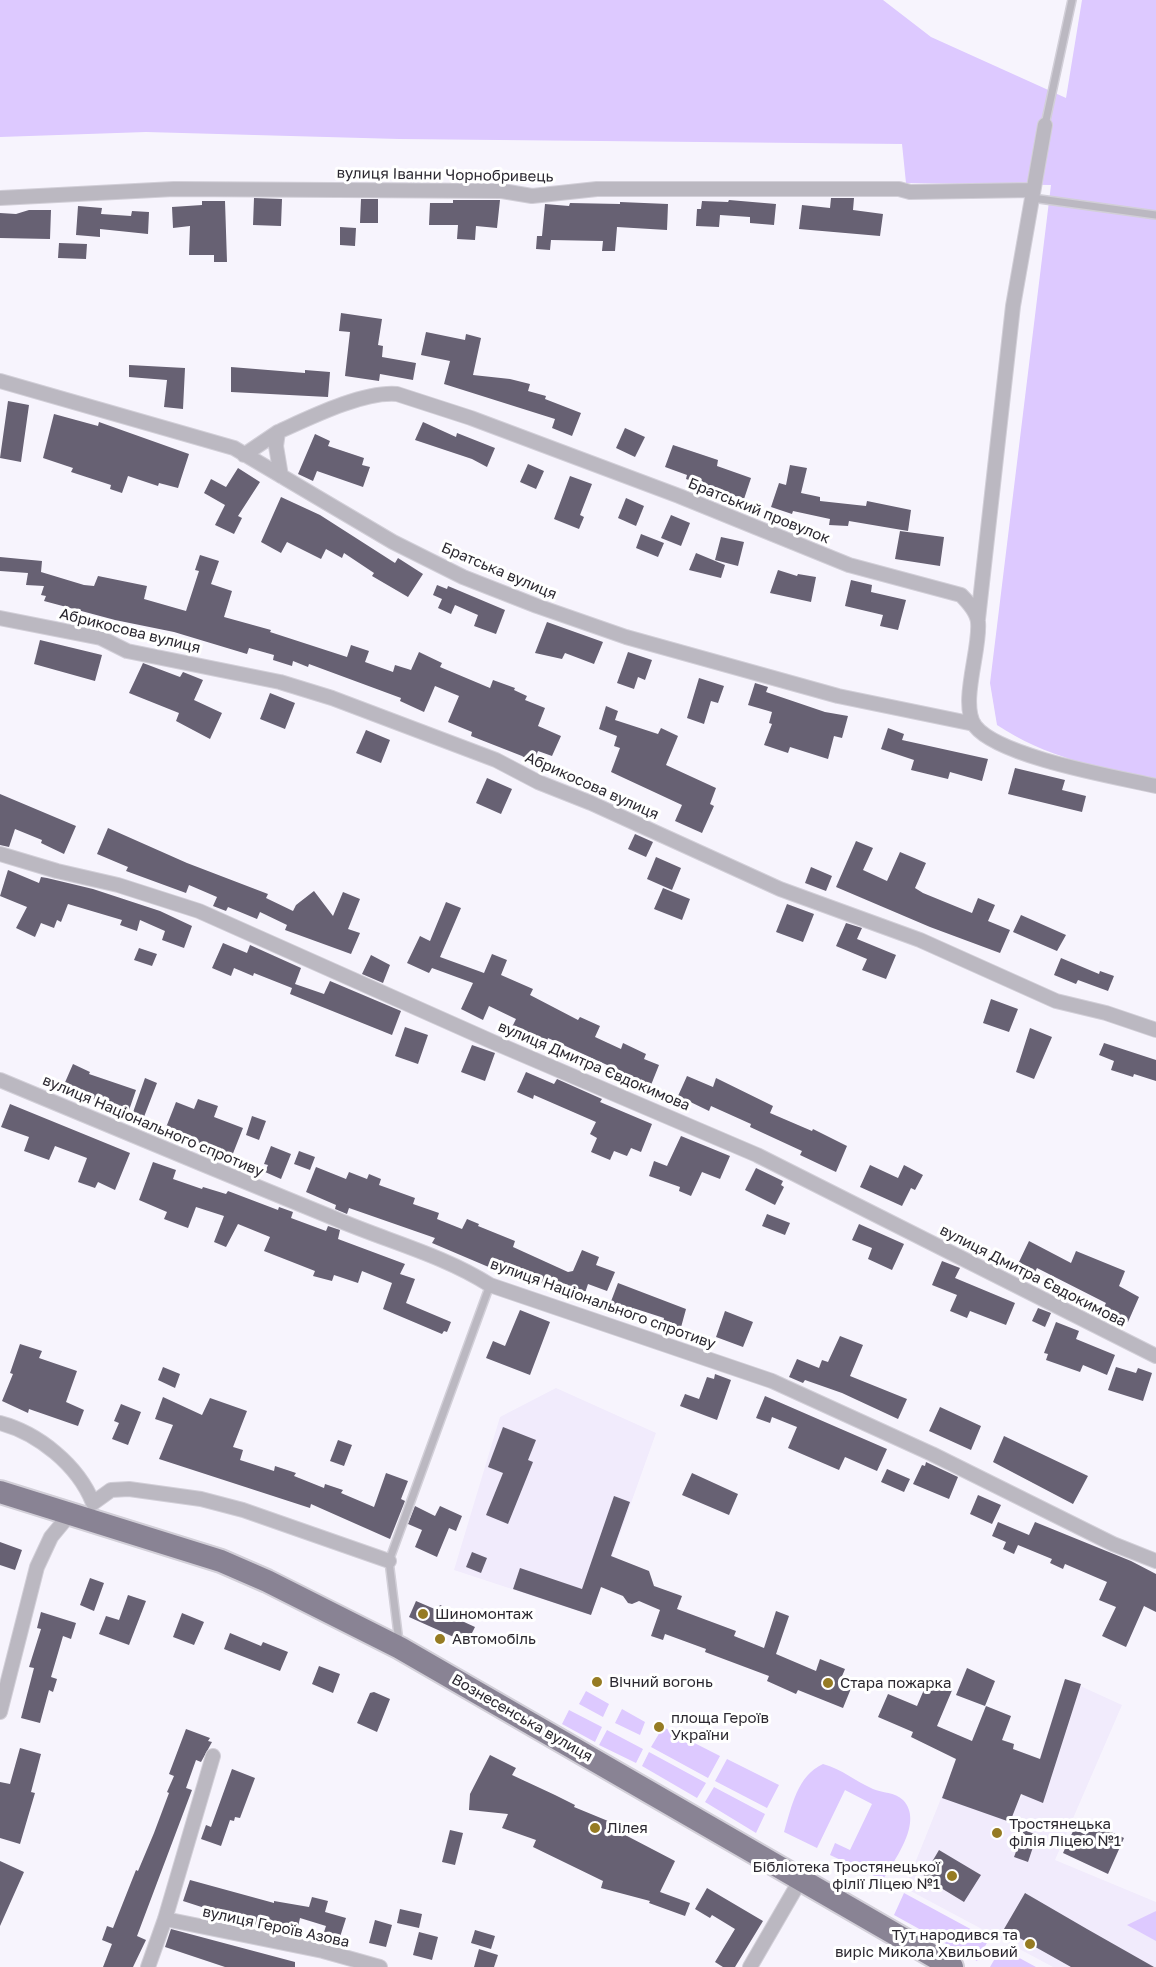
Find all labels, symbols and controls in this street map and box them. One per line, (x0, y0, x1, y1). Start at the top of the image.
street label: вулиця Іванни Чорнобривець (336, 164, 554, 186)
street label: Братський провулок (685, 474, 833, 548)
street label: Братська вулиця (439, 539, 559, 603)
street label: Абрикосова вулиця (58, 605, 202, 657)
street label: Абрикосова вулиця (522, 748, 662, 824)
street label: вулиця Дмитра Євдокимова (495, 1017, 693, 1115)
street label: вулиця Національного спротиву (40, 1071, 266, 1181)
street label: вулиця Дмитра Євдокимова (937, 1221, 1129, 1331)
street label: вулиця Національного спротиву (488, 1255, 718, 1353)
place label: Шиномонтаж (435, 1605, 533, 1623)
marker: Шиномонтаж (416, 1607, 430, 1621)
place label: Автомобіль (452, 1630, 536, 1648)
marker: Автомобіль (433, 1632, 447, 1646)
street label: Вознесенська вулиця (448, 1670, 596, 1766)
place label: Вічний вогонь (609, 1673, 713, 1691)
place label: Стара пожарка (840, 1674, 951, 1692)
marker: Вічний вогонь (590, 1675, 604, 1689)
marker: Стара пожарка (821, 1676, 835, 1690)
place label: площа Героїв України (671, 1709, 769, 1744)
marker: площа Героїв України (652, 1720, 666, 1734)
place label: Тростянецька філія Ліцею №1 (1009, 1815, 1121, 1850)
place label: Лілея (607, 1819, 648, 1837)
marker: Лілея (588, 1821, 602, 1835)
marker: Тростянецька філія Ліцею №1 (990, 1826, 1004, 1840)
place label: Бібліотека Тростянецької філії Ліцею №1 (753, 1858, 940, 1893)
marker: Бібліотека Тростянецької філії Ліцею №1 (945, 1869, 959, 1883)
street label: вулиця Героїв Азова (201, 1903, 351, 1951)
place label: Тут народився та виріс Микола Хвильовий (835, 1926, 1018, 1961)
marker: Тут народився та виріс Микола Хвильовий (1023, 1937, 1037, 1951)

